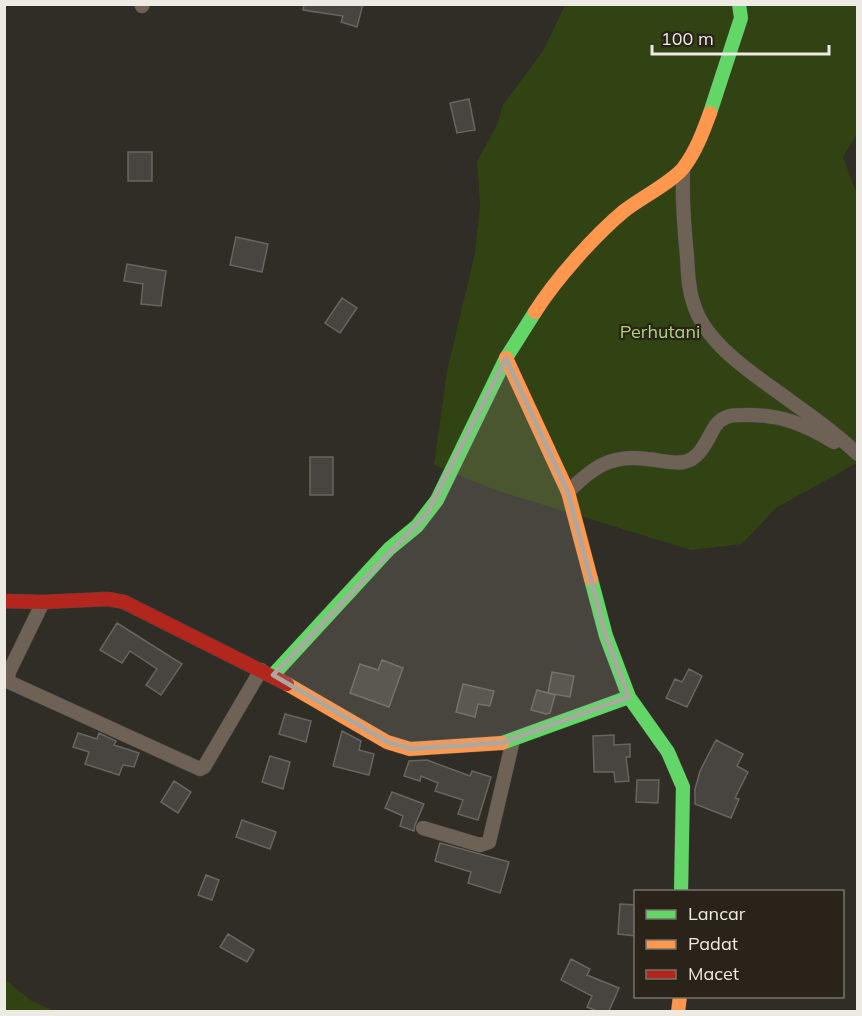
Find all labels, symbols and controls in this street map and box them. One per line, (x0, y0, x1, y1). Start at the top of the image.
scale bar (652, 18, 829, 56)
text: 100 m (661, 27, 714, 50)
park label: Perhutani (620, 320, 700, 343)
legend (634, 890, 844, 998)
text: Lancar (688, 902, 746, 925)
text: Padat (688, 932, 738, 955)
text: Macet (688, 962, 739, 985)

